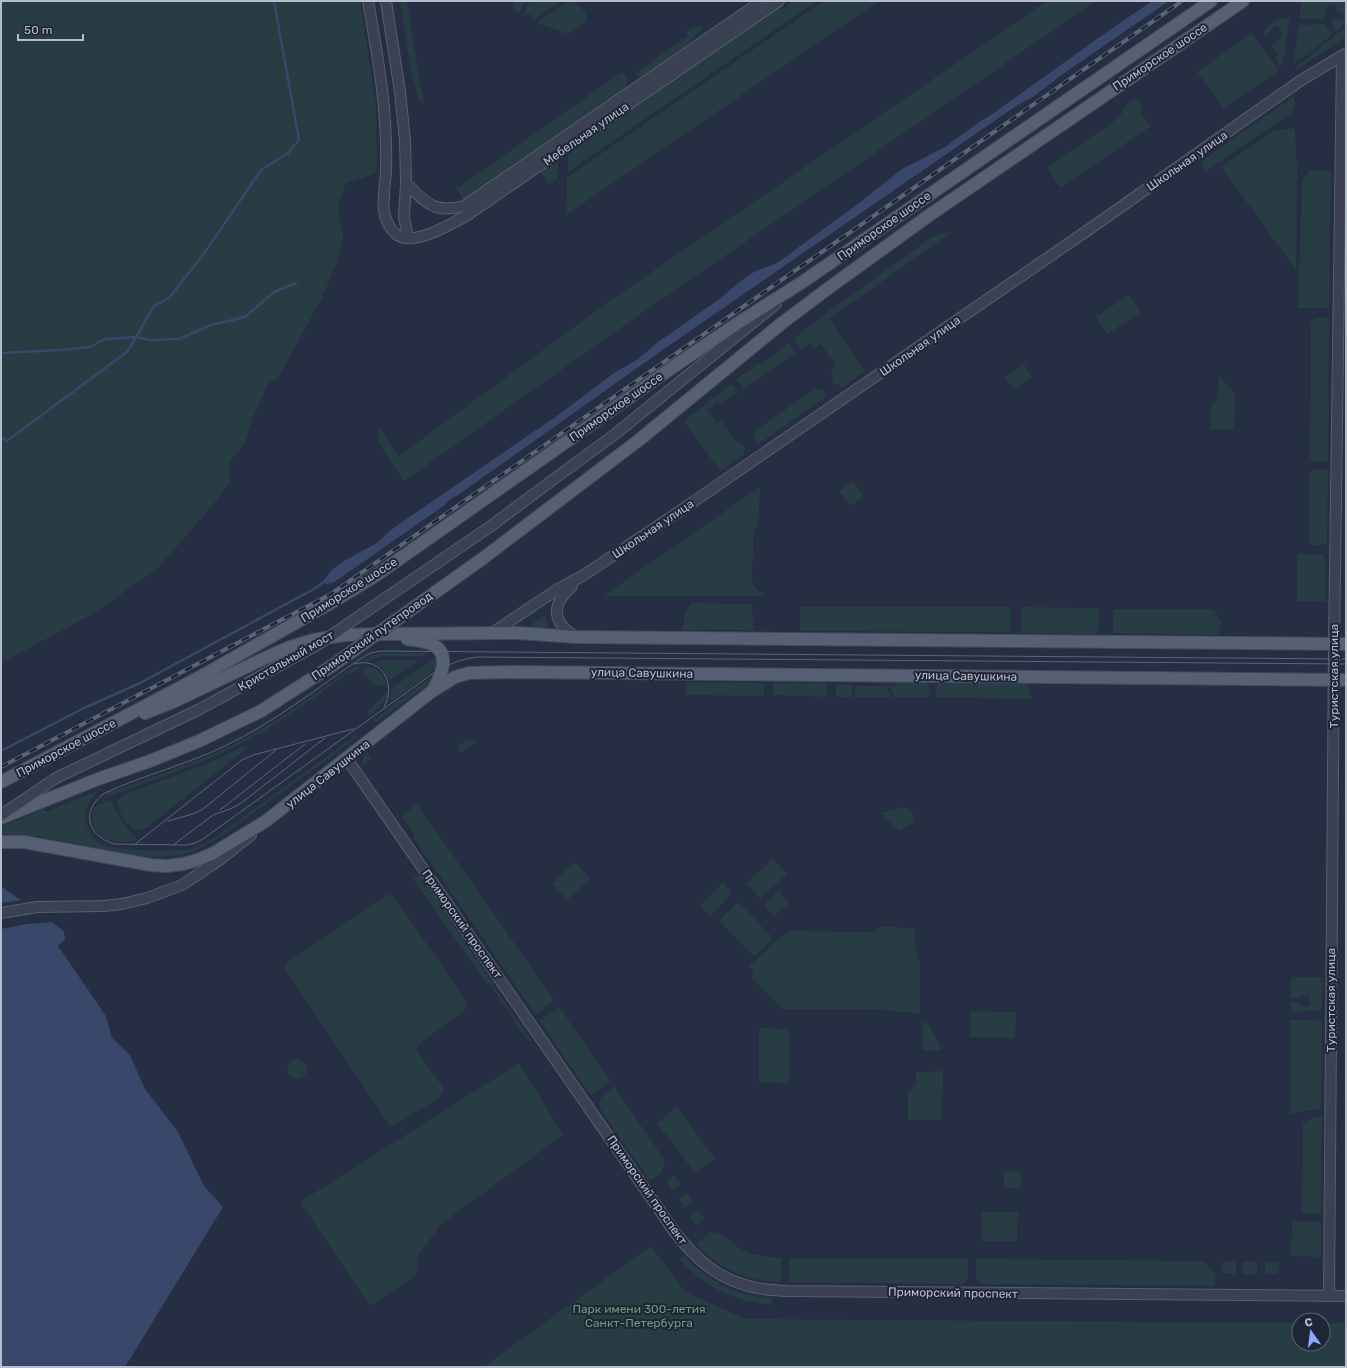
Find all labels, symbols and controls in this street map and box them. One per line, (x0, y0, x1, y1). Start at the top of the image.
scale bar (18, 16, 83, 42)
street label: Приморское шоссе (1110, 20, 1210, 94)
text: 50 m (24, 23, 52, 37)
street label: Мебельная улица (541, 99, 631, 169)
street label: Школьная улица (1144, 128, 1230, 194)
street label: Приморское шоссе (835, 188, 934, 264)
street label: Школьная улица (877, 313, 963, 379)
street label: Приморское шоссе (567, 369, 666, 445)
street label: Школьная улица (610, 497, 696, 561)
street label: Приморское шоссе (298, 555, 400, 625)
street label: Приморский путепровод (309, 589, 435, 683)
street label: Туристская улица (1327, 624, 1341, 728)
street label: Кристальный мост (236, 628, 336, 694)
street label: улица Савушкина (591, 665, 693, 681)
street label: улица Савушкина (915, 668, 1017, 684)
street label: Приморское шоссе (14, 716, 118, 780)
street label: улица Савушкина (283, 737, 373, 811)
street label: Приморский проспект (419, 867, 505, 981)
street label: Туристская улица (1324, 948, 1338, 1052)
street label: Приморский проспект (604, 1133, 690, 1247)
street label: Приморский проспект (888, 1285, 1018, 1301)
park label: Парк имени 300-летия Санкт-Петербурга (572, 1302, 706, 1330)
north arrow (1291, 1312, 1331, 1352)
text: С (1303, 1315, 1314, 1330)

